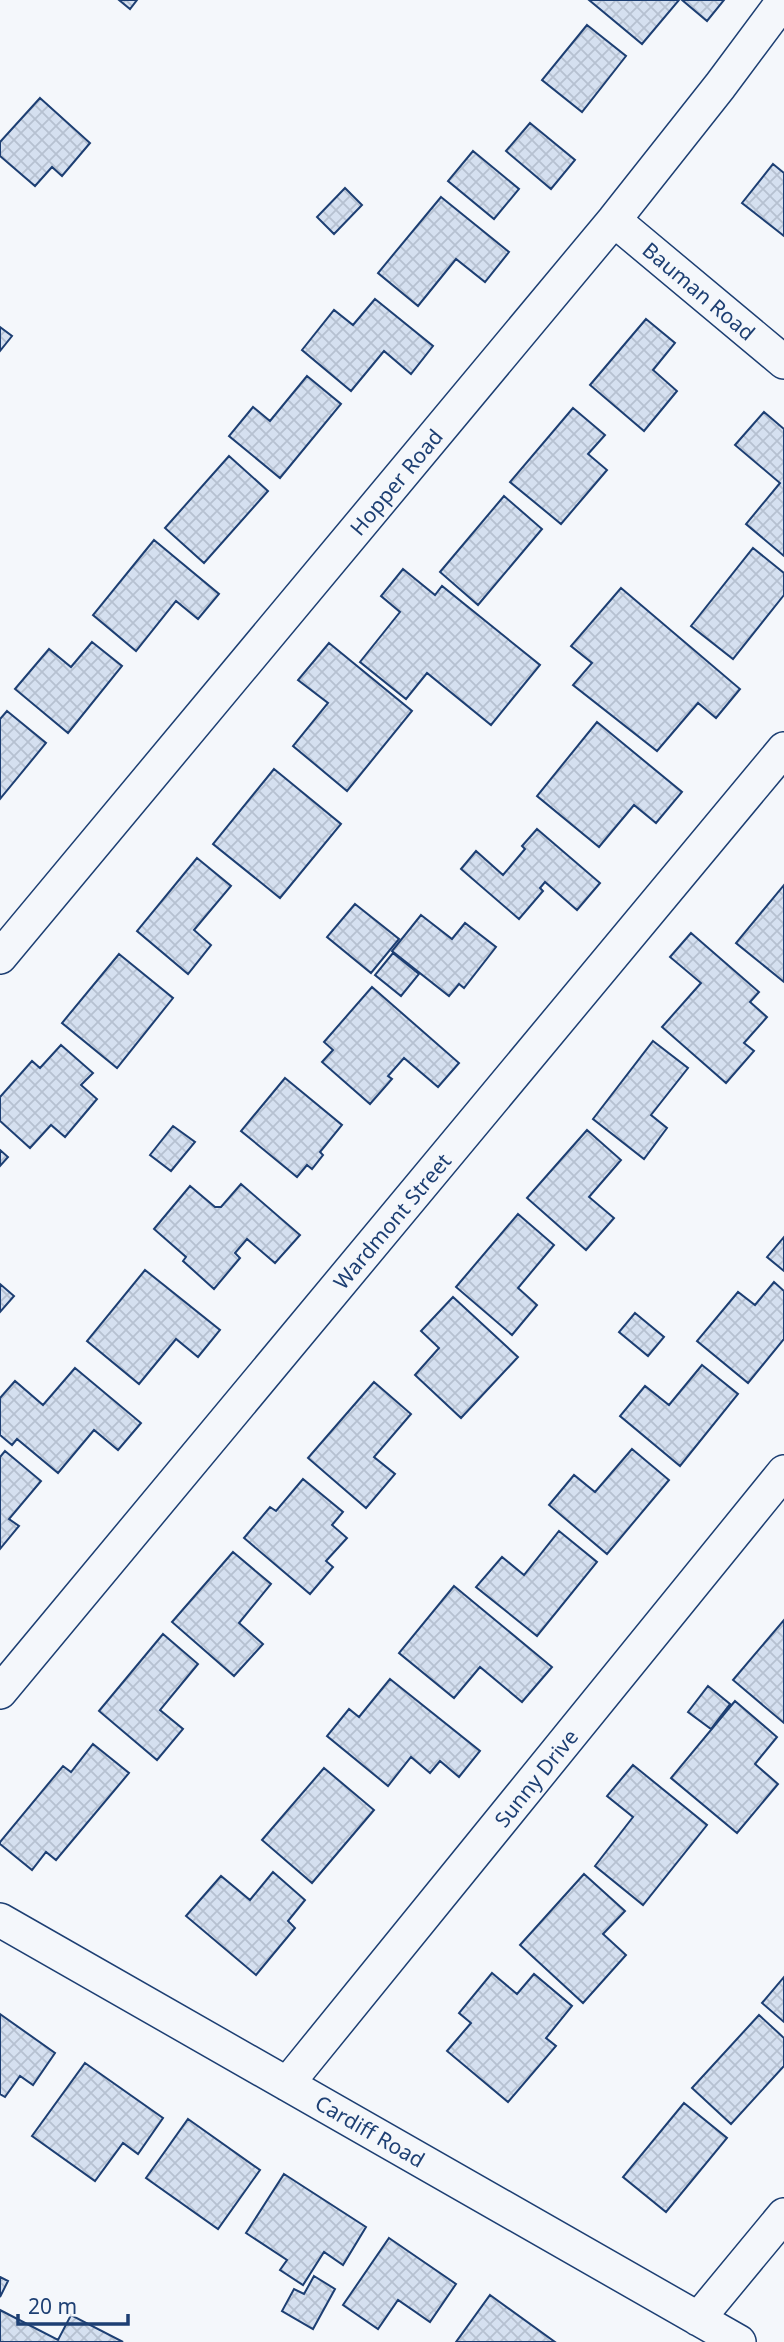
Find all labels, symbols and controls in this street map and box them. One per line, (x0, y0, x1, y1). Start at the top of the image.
street label: Bauman Road (637, 236, 761, 346)
street label: Hopper Road (343, 423, 449, 541)
street label: Wardmont Street (327, 1147, 457, 1295)
street label: Sunny Drive (488, 1723, 584, 1833)
street label: Cardiff Road (310, 2088, 430, 2174)
scale bar (18, 2282, 128, 2326)
text: 20 m (28, 2292, 77, 2320)

